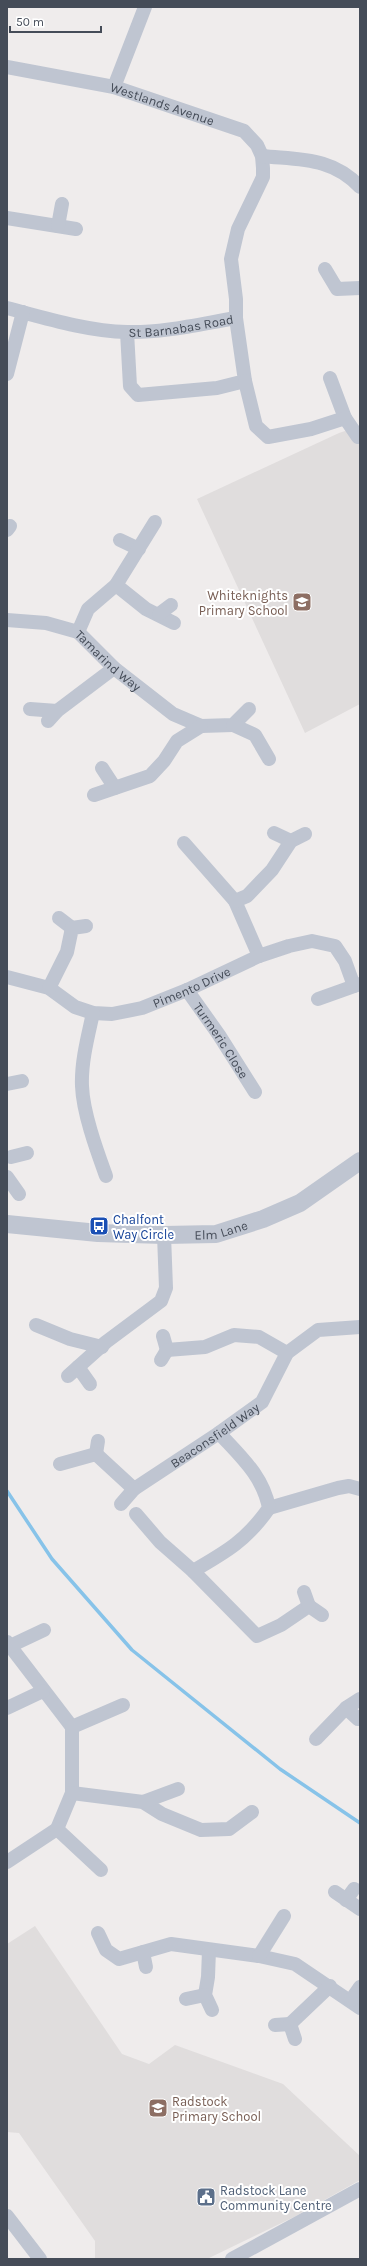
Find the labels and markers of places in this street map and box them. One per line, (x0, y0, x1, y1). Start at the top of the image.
place label: Whiteknights Primary School (199, 588, 288, 618)
school or university icon: Whiteknights Primary School (291, 591, 313, 613)
place label: Chalfont Way Circle (113, 1212, 174, 1242)
bus stop icon: Chalfont Way Circle (88, 1215, 110, 1237)
place label: Radstock Primary School (172, 2094, 261, 2124)
school or university icon: Radstock Primary School (147, 2097, 169, 2119)
place label: Radstock Lane Community Centre (220, 2183, 332, 2213)
public building icon: Radstock Lane Community Centre (195, 2186, 217, 2208)

